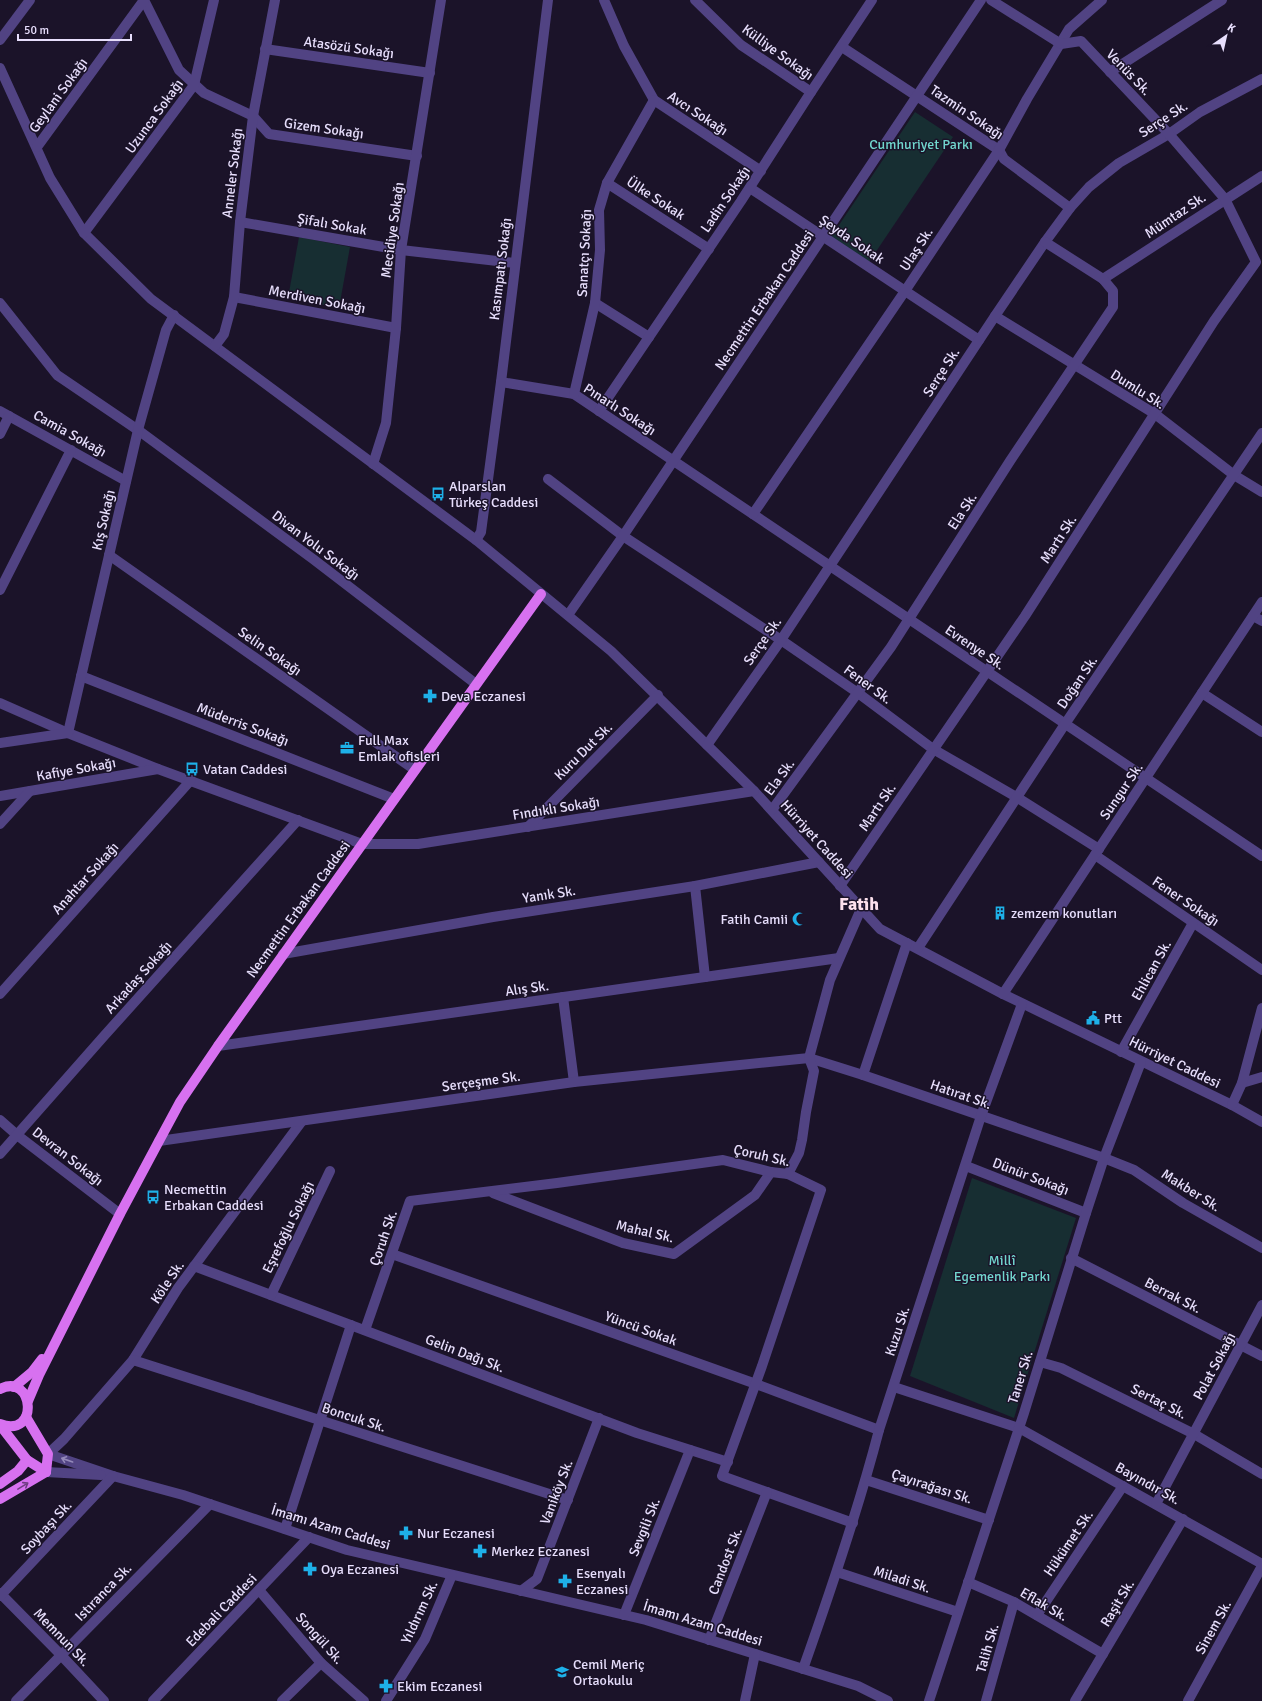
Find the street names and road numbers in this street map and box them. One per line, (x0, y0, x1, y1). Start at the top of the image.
street label: Külliye Sokağı (739, 21, 817, 84)
street label: Atasözü Sokağı (303, 33, 395, 62)
street label: Venüs Sk. (1103, 46, 1155, 99)
street label: Geylani Sokağı (26, 55, 91, 136)
street label: Uzunca Sokağı (122, 76, 187, 157)
street label: Tazmin Sokağı (927, 82, 1007, 143)
street label: Avcı Sokağı (664, 88, 731, 139)
street label: Serçe Sk. (1136, 97, 1191, 141)
street label: Gizem Sokağı (283, 114, 365, 143)
street label: Anneler Sokağı (219, 127, 246, 219)
street label: Ladin Sokağı (697, 163, 754, 236)
street label: Ülke Sokak (623, 173, 688, 224)
street label: Mecidiye Sokağı (377, 181, 408, 279)
street label: Mümtaz Sk. (1142, 189, 1209, 242)
street label: Sanatçı Sokağı (574, 209, 595, 297)
street label: Şifalı Sokak (296, 210, 368, 239)
street label: Şeyda Sokak (816, 211, 887, 267)
street label: Kasımpatı Sokağı (486, 217, 515, 321)
street label: Ulaş Sk. (896, 224, 937, 274)
street label: Necmettin Erbakan Caddesi (711, 227, 818, 374)
street label: Merdiven Sokağı (267, 282, 367, 317)
street label: Serçe Sk. (919, 345, 963, 400)
street label: Dumlu Sk. (1107, 366, 1168, 413)
street label: Pınarlı Sokağı (580, 380, 659, 439)
street label: Camia Sokağı (30, 406, 109, 460)
street label: Kış Sokağı (88, 488, 119, 552)
street label: Ela Sk. (944, 490, 981, 533)
street label: Divan Yolu Sokağı (268, 507, 363, 584)
street label: Martı Sk. (1037, 512, 1080, 567)
street label: Serçe Sk. (740, 614, 785, 669)
street label: Evrenye Sk. (942, 621, 1008, 674)
street label: Selin Sokağı (235, 623, 305, 679)
street label: Doğan Sk. (1054, 653, 1101, 712)
street label: Fener Sk. (840, 661, 895, 708)
street label: Müderris Sokağı (194, 699, 291, 750)
street label: Kuru Dut Sk. (551, 719, 616, 784)
street label: Kafiye Sokağı (35, 754, 117, 785)
street label: Ela Sk. (761, 756, 798, 799)
street label: Sungur Sk. (1096, 760, 1147, 823)
street label: Martı Sk. (855, 780, 900, 835)
street label: Fındıklı Sokağı (511, 793, 601, 824)
street label: Hürriyet Caddesi (777, 797, 856, 882)
street label: Necmettin Erbakan Caddesi (243, 837, 354, 981)
street label: Anahtar Sokağı (48, 839, 122, 918)
street label: Fener Sokağı (1149, 873, 1222, 930)
street label: Yanık Sk. (521, 882, 577, 907)
street label: Ehlican Sk. (1128, 937, 1175, 1003)
street label: Arkadaş Sokağı (101, 938, 175, 1017)
street label: Alış Sk. (504, 977, 550, 1000)
street label: Hürriyet Caddesi (1126, 1033, 1223, 1092)
street label: Serçeşme Sk. (441, 1068, 521, 1095)
street label: Hatırat Sk. (928, 1076, 994, 1113)
street label: Devran Sokağı (29, 1123, 107, 1189)
street label: Çoruh Sk. (732, 1141, 792, 1170)
street label: Dünür Sokağı (990, 1154, 1071, 1199)
street label: Makber Sk. (1158, 1166, 1223, 1215)
street label: Eşrefoğlu Sokağı (259, 1178, 318, 1276)
street label: Çoruh Sk. (366, 1208, 401, 1268)
street label: Mahal Sk. (614, 1217, 675, 1246)
street label: Köle Sk. (147, 1258, 188, 1307)
street label: Berrak Sk. (1142, 1274, 1204, 1317)
street label: Kuzu Sk. (881, 1304, 913, 1358)
street label: Yüncü Sokak (602, 1308, 679, 1349)
street label: Polat Sokağı (1190, 1329, 1239, 1403)
street label: Gelin Dağı Sk. (423, 1331, 507, 1376)
street label: Taner Sk. (1004, 1349, 1037, 1406)
street label: Sertaç Sk. (1128, 1380, 1190, 1423)
street label: Boncuk Sk. (320, 1399, 388, 1436)
street label: Vaniköy Sk. (536, 1457, 577, 1527)
street label: Bayındır Sk. (1112, 1459, 1183, 1508)
street label: Çayırağası Sk. (889, 1465, 974, 1508)
street label: Sevgili Sk. (625, 1496, 664, 1559)
street label: Soybaşı Sk. (17, 1497, 76, 1558)
street label: İmamı Azam Caddesi (269, 1501, 393, 1554)
street label: Hükümet Sk. (1040, 1507, 1097, 1580)
street label: Candost Sk. (705, 1525, 746, 1597)
street label: Istıranca Sk. (72, 1560, 135, 1625)
street label: Miladi Sk. (871, 1562, 933, 1597)
street label: Edebali Caddesi (182, 1570, 260, 1650)
street label: Raşit Sk. (1097, 1577, 1138, 1630)
street label: Yıldırım Sk. (397, 1578, 441, 1646)
street label: Eflak Sk. (1017, 1584, 1071, 1625)
street label: İmamı Azam Caddesi (641, 1597, 765, 1650)
street label: Sinem Sk. (1192, 1597, 1235, 1657)
street label: Memnun Sk. (30, 1605, 93, 1670)
street label: Songül Sk. (292, 1609, 347, 1668)
street label: Talih Sk. (972, 1622, 1003, 1675)

